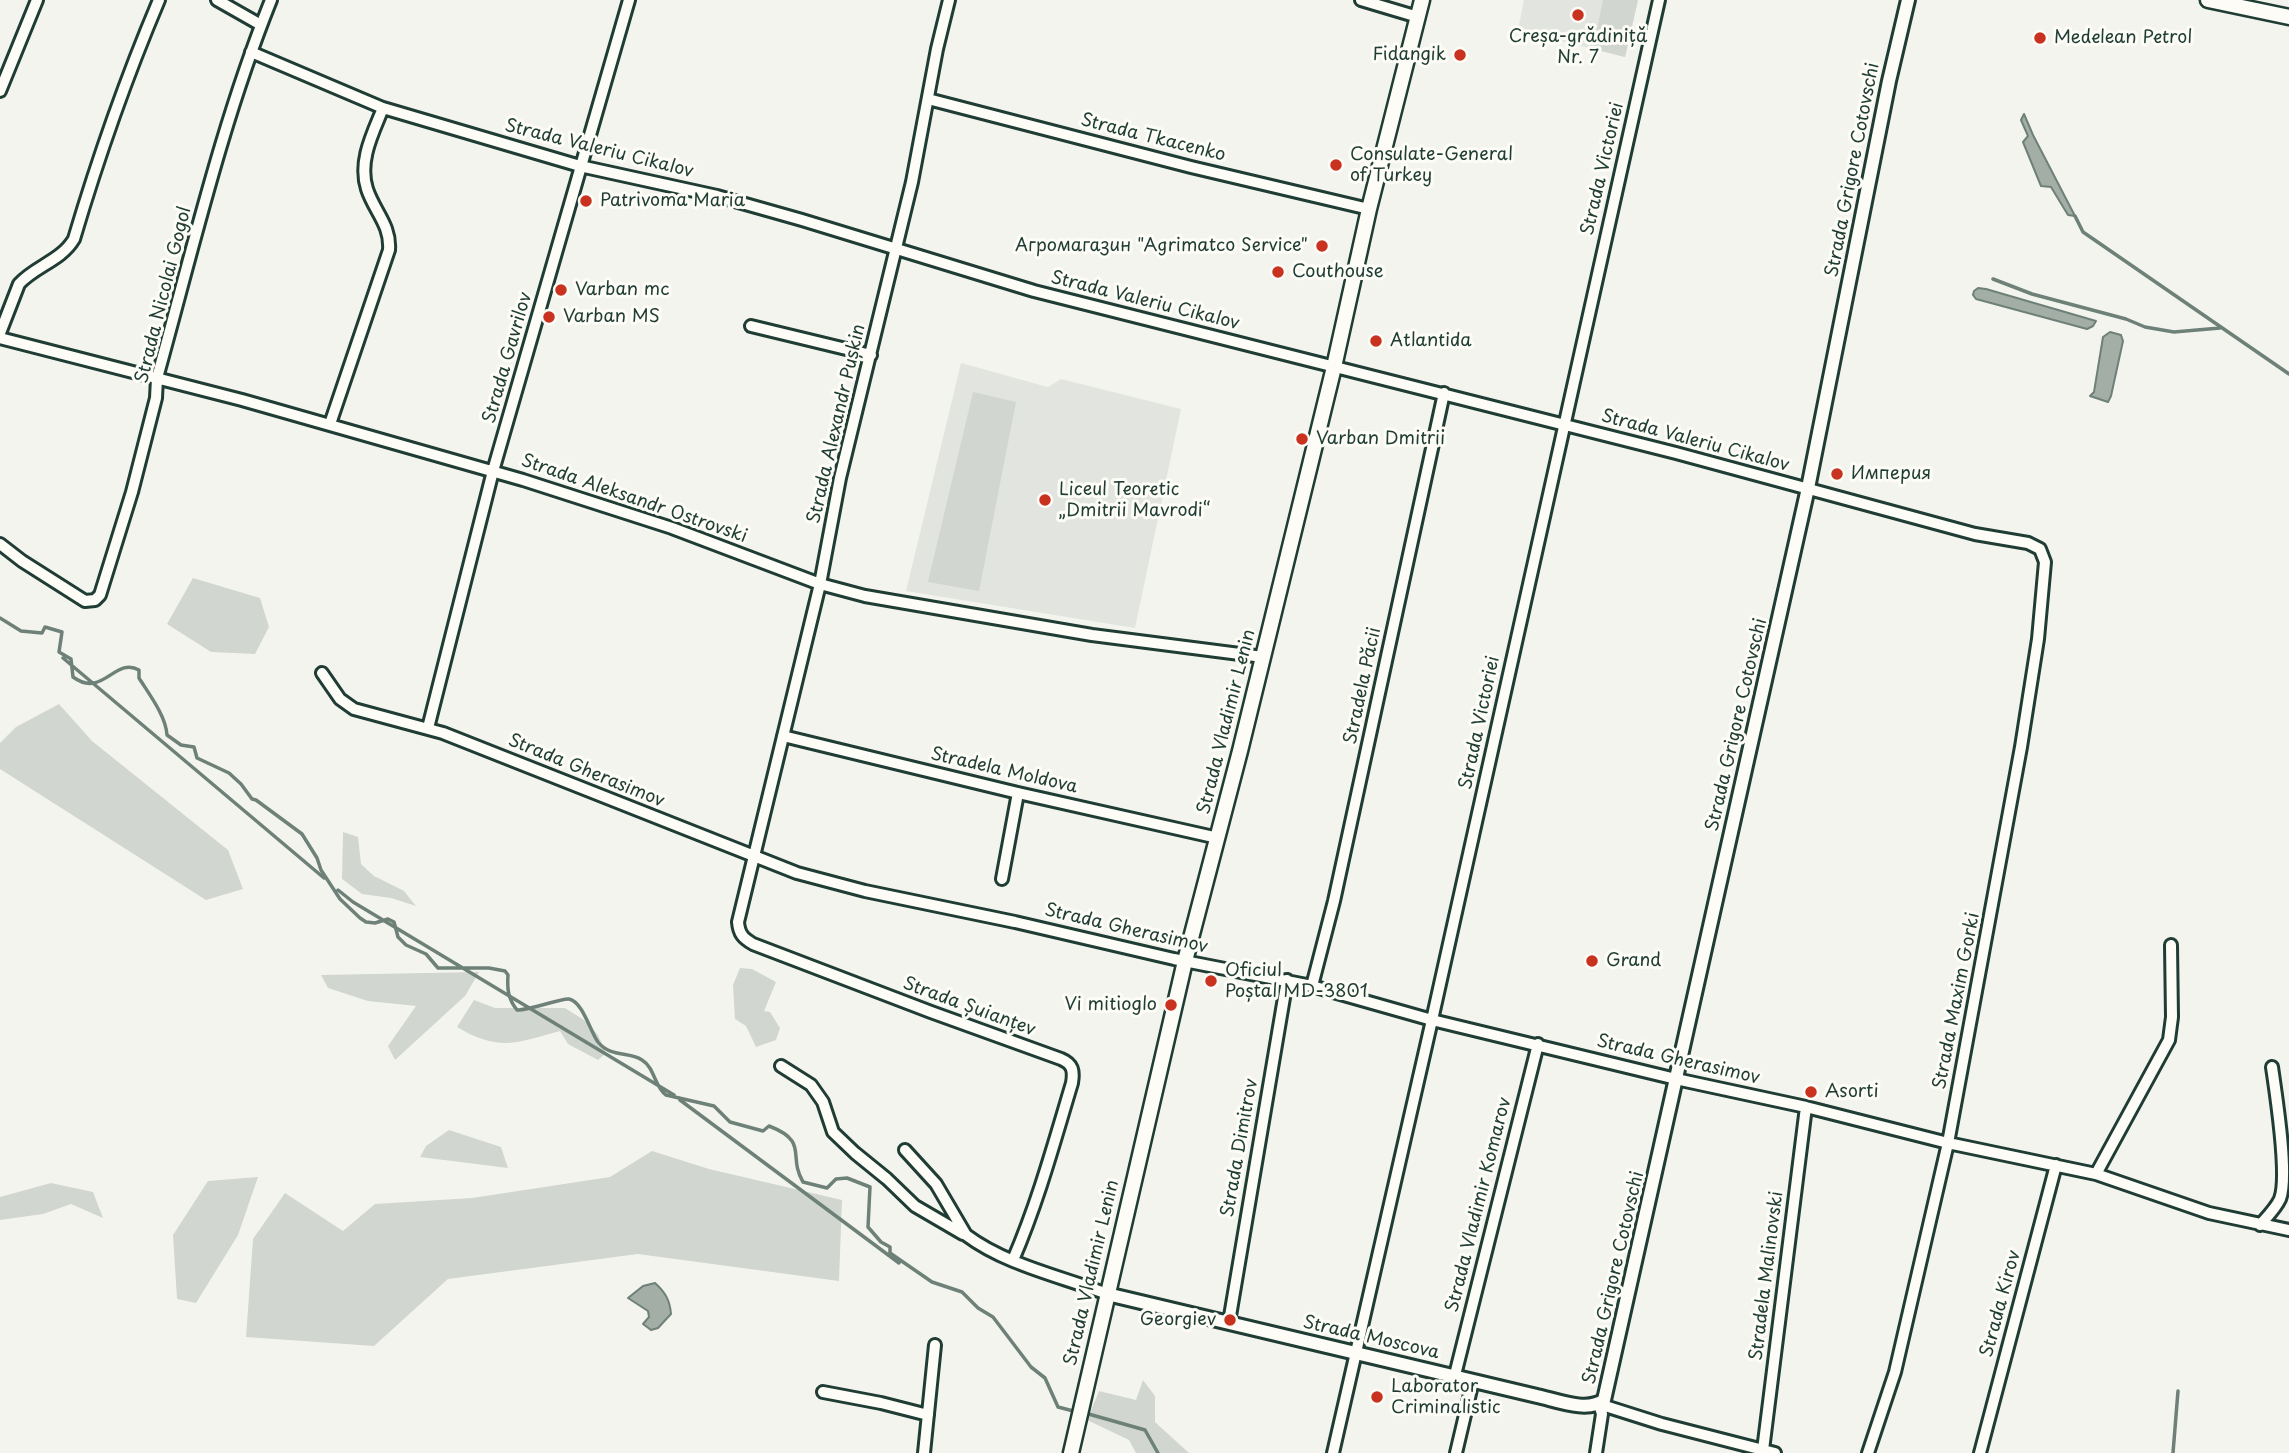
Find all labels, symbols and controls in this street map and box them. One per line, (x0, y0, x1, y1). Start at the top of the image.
marker: Creșa-grădiniță Nr. 7 (1570, 7, 1586, 23)
place label: Creșa-grădiniță Nr. 7 (1509, 26, 1647, 68)
place label: Medelean Petrol (2054, 27, 2192, 49)
marker: Medelean Petrol (2032, 30, 2048, 46)
place label: Fidangik (1372, 44, 1446, 66)
marker: Fidangik (1452, 47, 1468, 63)
street label: Strada Grigore Cotovschi (1822, 61, 1884, 279)
street label: Strada Victoriei (1577, 100, 1629, 238)
street label: Strada Tkacenko (1078, 110, 1228, 166)
street label: Strada Valeriu Cikalov (502, 115, 696, 183)
place label: Consulate-General of Turkey (1350, 144, 1513, 186)
marker: Consulate-General of Turkey (1328, 157, 1344, 173)
place label: Patrivoma Maria (600, 190, 745, 212)
marker: Patrivoma Maria (578, 193, 594, 209)
street label: Strada Nicolai Gogol (132, 204, 196, 386)
place label: Агромагазин "Agrimatco Service" (1015, 235, 1308, 257)
marker: Агромагазин "Agrimatco Service" (1314, 238, 1330, 254)
place label: Couthouse (1292, 261, 1384, 283)
marker: Couthouse (1270, 264, 1286, 280)
street label: Strada Valeriu Cikalov (1048, 267, 1242, 335)
place label: Varban mc (575, 279, 670, 301)
marker: Varban mc (553, 282, 569, 298)
street label: Strada Gavrilov (479, 290, 537, 426)
place label: Varban MS (563, 306, 660, 328)
marker: Varban MS (541, 309, 557, 325)
street label: Strada Alexandr Pușkin (804, 322, 870, 526)
place label: Atlantida (1390, 330, 1472, 352)
marker: Atlantida (1368, 333, 1384, 349)
street label: Strada Valeriu Cikalov (1599, 406, 1791, 476)
place label: Varban Dmitrii (1316, 428, 1445, 450)
marker: Varban Dmitrii (1294, 431, 1310, 447)
street label: Strada Aleksandr Ostrovski (518, 450, 750, 548)
place label: Империя (1851, 463, 1931, 485)
marker: Империя (1829, 466, 1845, 482)
place label: Liceul Teoretic „Dmitrii Mavrodi“ (1059, 479, 1210, 522)
marker: Liceul Teoretic „Dmitrii Mavrodi“ (1037, 492, 1053, 508)
street label: Strada Grigore Cotovschi (1702, 616, 1772, 834)
street label: Stradela Păcii (1340, 625, 1386, 747)
street label: Strada Vladimir Lenin (1194, 627, 1260, 817)
street label: Strada Victoriei (1455, 654, 1505, 792)
street label: Strada Gherasimov (505, 730, 667, 812)
street label: Stradela Moldova (928, 744, 1080, 798)
street label: Strada Gherasimov (1042, 900, 1210, 958)
street label: Strada Maxim Gorki (1929, 911, 1985, 1091)
place label: Grand (1606, 950, 1661, 972)
marker: Grand (1584, 953, 1600, 969)
place label: Oficiul Poștal MD-3801 (1225, 960, 1368, 1002)
street label: Strada Șuianțev (900, 973, 1038, 1041)
marker: Oficiul Poștal MD-3801 (1203, 973, 1219, 989)
place label: Vi mitioglo (1065, 994, 1157, 1016)
marker: Vi mitioglo (1163, 997, 1179, 1013)
street label: Strada Gherasimov (1594, 1031, 1762, 1089)
street label: Strada Dimitrov (1217, 1077, 1263, 1219)
place label: Asorti (1825, 1081, 1879, 1103)
marker: Asorti (1803, 1084, 1819, 1100)
street label: Strada Vladimir Komarov (1442, 1095, 1516, 1315)
street label: Strada Grigore Cotovschi (1579, 1169, 1649, 1387)
street label: Strada Vladimir Lenin (1060, 1178, 1124, 1368)
street label: Stradela Malinovski (1746, 1190, 1788, 1362)
street label: Strada Kirov (1976, 1248, 2026, 1360)
place label: Georgiev (1140, 1309, 1216, 1331)
marker: Georgiev (1222, 1312, 1238, 1328)
street label: Strada Moscova (1301, 1312, 1441, 1364)
place label: Laborator Criminalistic (1391, 1376, 1500, 1418)
marker: Laborator Criminalistic (1369, 1389, 1385, 1405)

